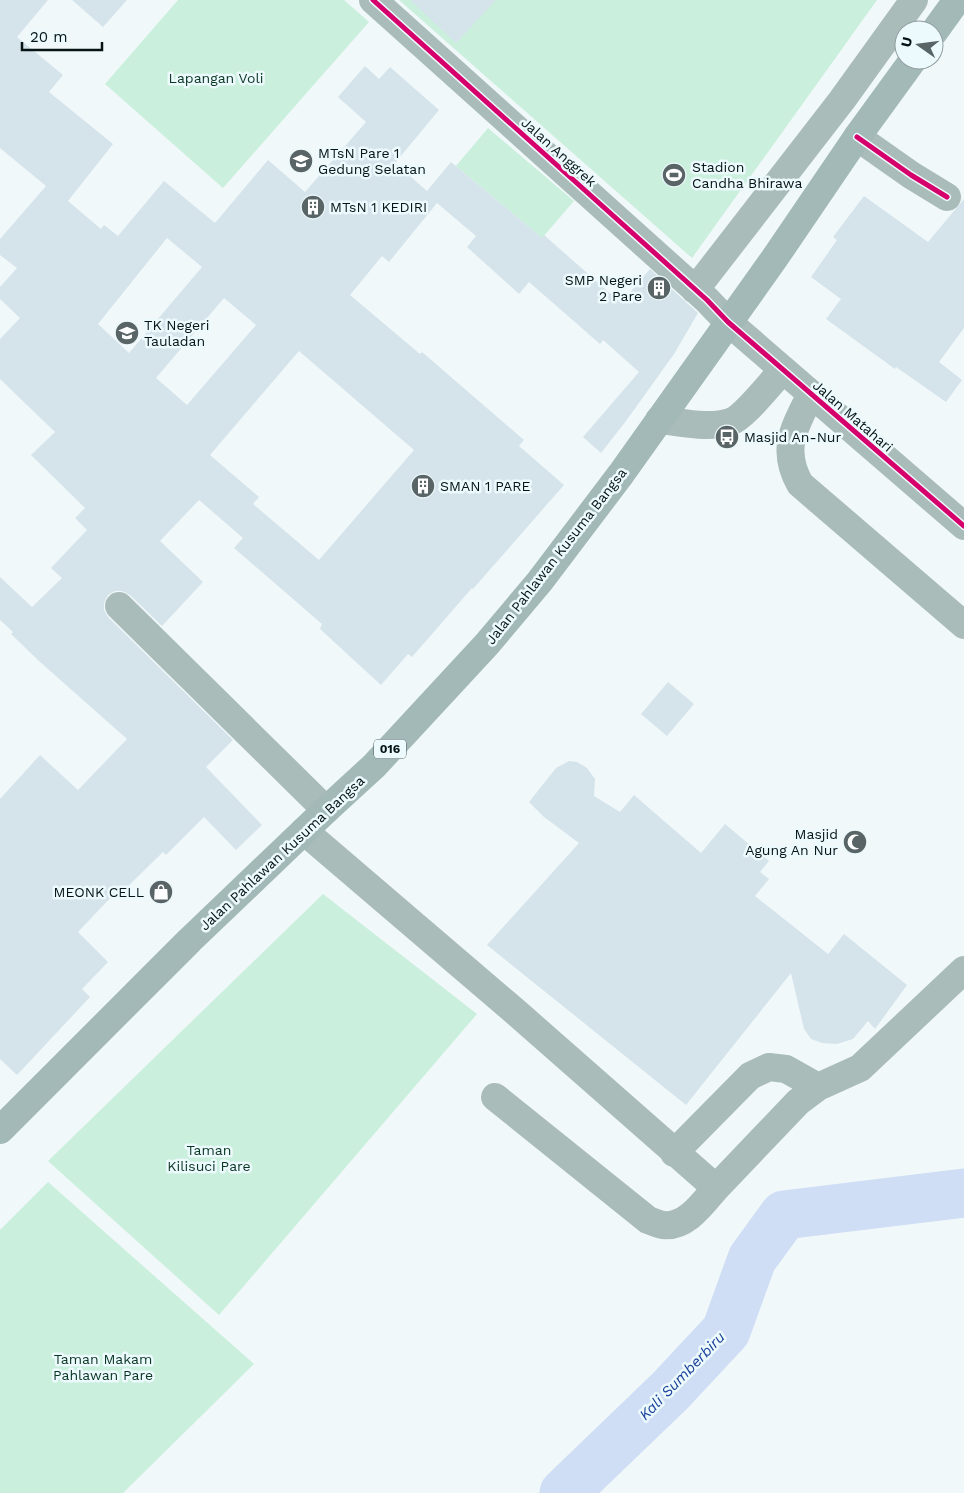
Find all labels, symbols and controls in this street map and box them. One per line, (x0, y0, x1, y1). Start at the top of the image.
scale bar (22, 20, 102, 52)
north arrow (894, 20, 944, 70)
text: 20 m (30, 28, 68, 46)
text: U (897, 35, 915, 49)
park label: Lapangan Voli (169, 70, 263, 86)
street label: Jalan Anggrek (518, 114, 600, 190)
place label: MTsN Pare 1 Gedung Selatan (318, 145, 426, 177)
school or university icon: MTsN Pare 1 Gedung Selatan (288, 148, 314, 174)
place label: Stadion Candha Bhirawa (692, 159, 802, 191)
sports icon: Stadion Candha Bhirawa (661, 162, 687, 188)
building icon: MTsN 1 KEDIRI (300, 194, 326, 220)
place label: MTsN 1 KEDIRI (330, 199, 427, 215)
place label: SMP Negeri 2 Pare (565, 272, 642, 304)
building icon: SMP Negeri 2 Pare (646, 275, 672, 301)
place label: TK Negeri Tauladan (144, 317, 209, 349)
school or university icon: TK Negeri Tauladan (114, 320, 140, 346)
street label: Jalan Matahari (810, 377, 896, 455)
bus stop icon: Masjid An-Nur (714, 424, 740, 450)
place label: Masjid An-Nur (744, 429, 841, 445)
street label: Jalan Pahlawan Kusuma Bangsa (482, 465, 630, 647)
building icon: SMAN 1 PARE (410, 473, 436, 499)
place label: SMAN 1 PARE (440, 478, 531, 494)
road number: 016 (374, 740, 406, 759)
street label: Jalan Pahlawan Kusuma Bangsa (196, 772, 368, 934)
place label: Masjid Agung An Nur (745, 826, 838, 858)
mosque icon: Masjid Agung An Nur (842, 829, 868, 855)
shop icon: MEONK CELL (148, 879, 174, 905)
place label: MEONK CELL (54, 884, 144, 900)
park label: Taman Kilisuci Pare (167, 1142, 251, 1174)
water label: Kali Sumberbiru (635, 1328, 729, 1424)
park label: Taman Makam Pahlawan Pare (53, 1351, 153, 1383)

